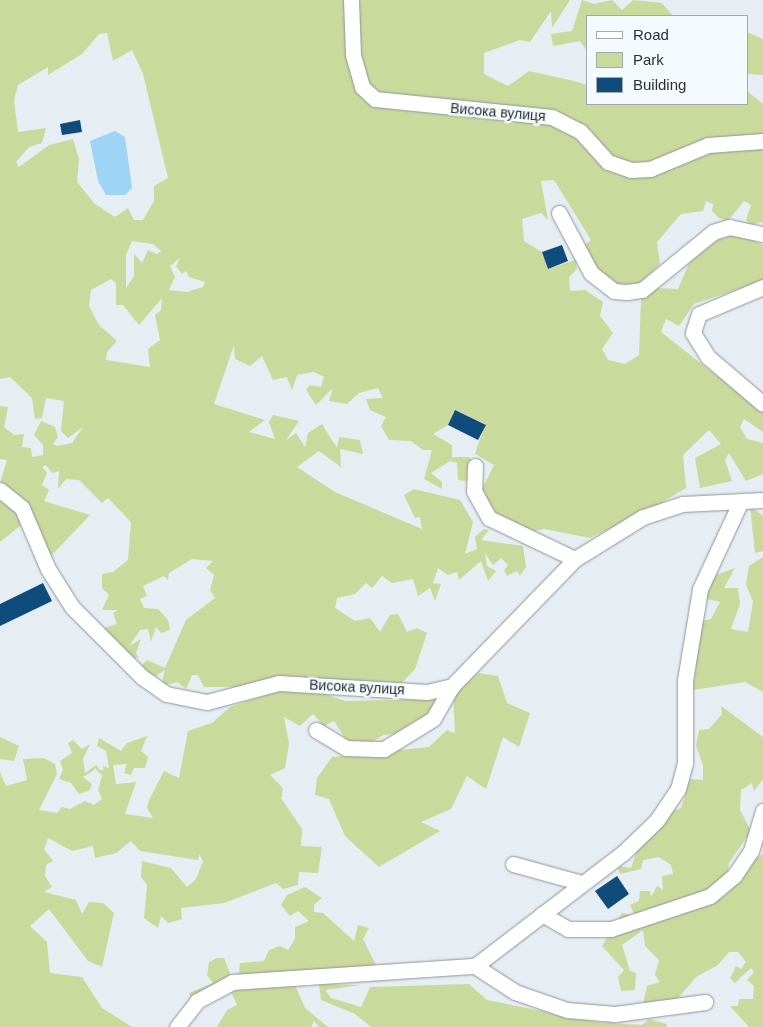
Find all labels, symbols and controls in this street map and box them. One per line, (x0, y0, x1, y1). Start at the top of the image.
legend (586, 15, 748, 105)
text: Road (633, 26, 669, 43)
text: Park (633, 51, 664, 68)
text: Building (633, 76, 686, 93)
street label: Висока вулиця (450, 99, 546, 125)
street label: Висока вулиця (309, 676, 405, 698)

